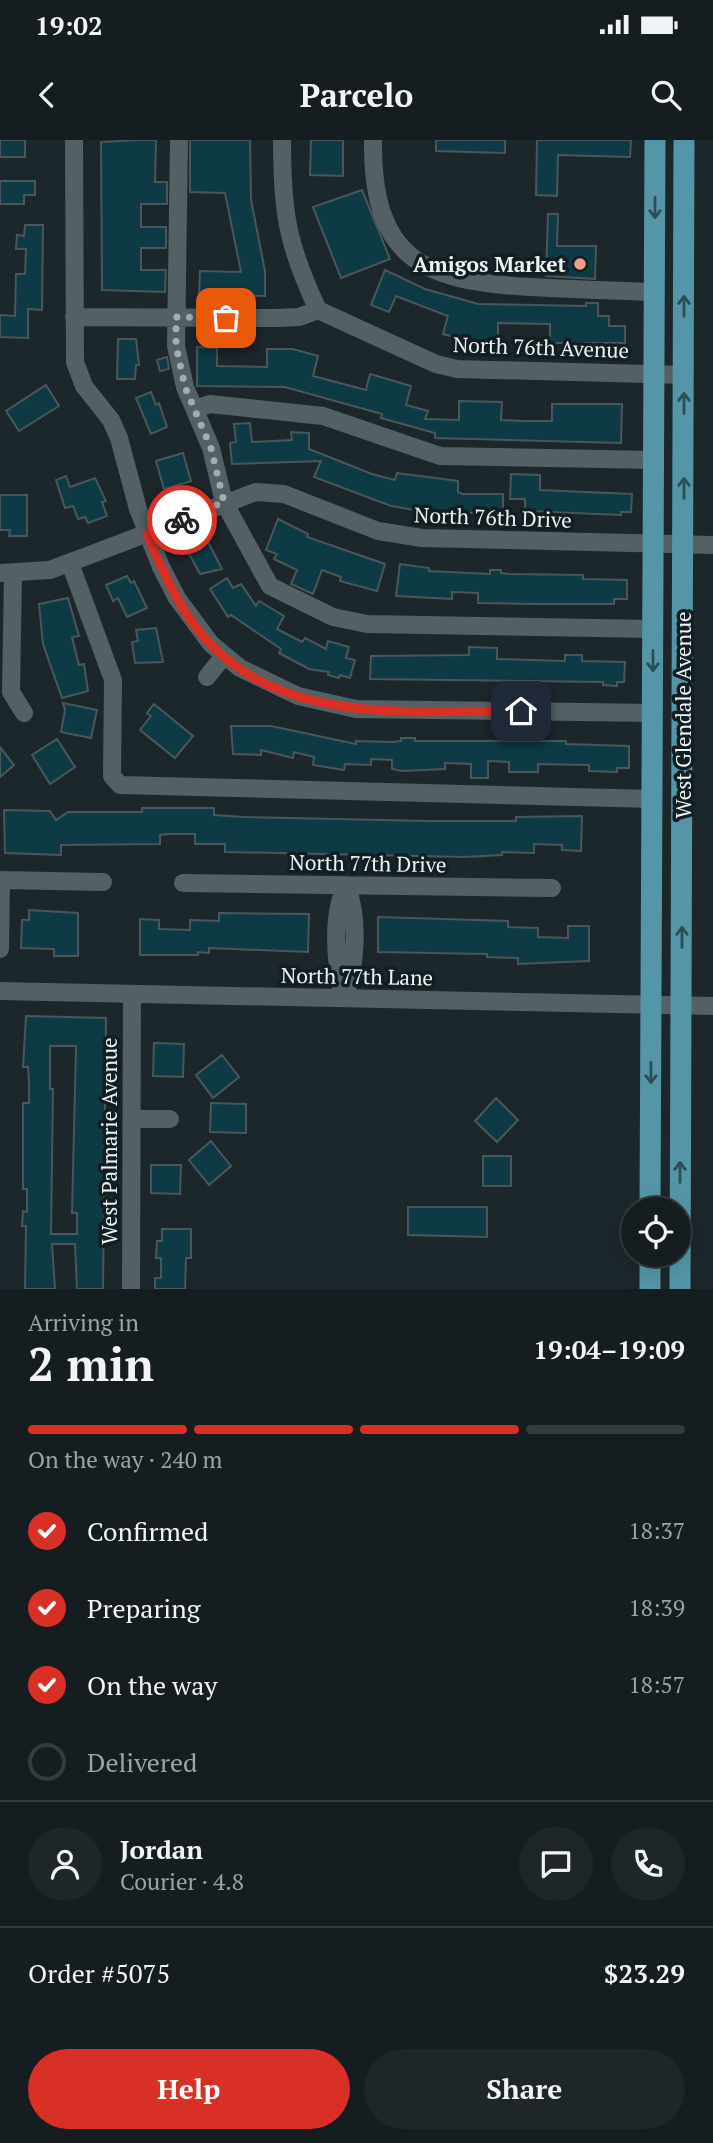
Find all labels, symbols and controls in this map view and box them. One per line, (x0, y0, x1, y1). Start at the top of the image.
text: 19:02 (35, 8, 103, 42)
text: Parcelo (300, 74, 413, 116)
icon: back (28, 76, 66, 114)
icon: search (647, 76, 685, 114)
one-way arrow (648, 196, 662, 219)
place label: Amigos Market (413, 250, 567, 278)
marker: Amigos Market (572, 256, 588, 272)
pin (196, 288, 256, 348)
one-way arrow (677, 295, 691, 318)
icon: bag (207, 299, 245, 337)
street label: North 76th Avenue (452, 330, 630, 364)
one-way arrow (677, 391, 691, 414)
one-way arrow (677, 477, 691, 500)
courier (147, 485, 217, 555)
street label: North 76th Drive (414, 500, 572, 534)
icon: bike (163, 501, 201, 539)
street label: West Glendale Avenue (669, 611, 697, 819)
one-way arrow (646, 650, 660, 673)
pin (491, 681, 551, 741)
icon: home (502, 692, 540, 730)
street label: North 77th Drive (289, 848, 447, 878)
one-way arrow (675, 926, 689, 949)
street label: North 77th Lane (281, 961, 433, 991)
street label: West Palmarie Avenue (95, 1037, 123, 1245)
one-way arrow (644, 1062, 658, 1085)
one-way arrow (674, 1161, 687, 1184)
map controls (621, 1197, 691, 1267)
button: locate (621, 1197, 691, 1267)
text: Arriving in (28, 1307, 139, 1338)
text: 19:04–19:09 (533, 1332, 685, 1366)
text: 2 min (28, 1333, 154, 1394)
text: On the way · 240 m (28, 1444, 222, 1475)
icon: check (28, 1512, 66, 1550)
text: Confirmed (87, 1514, 208, 1548)
text: 18:37 (628, 1515, 685, 1546)
icon: check (28, 1589, 66, 1627)
text: Preparing (87, 1591, 200, 1625)
text: 18:39 (628, 1592, 685, 1623)
icon: check (28, 1666, 66, 1704)
text: On the way (87, 1668, 218, 1702)
text: 18:57 (628, 1669, 685, 1700)
text: Delivered (87, 1745, 197, 1779)
button: person (28, 1827, 102, 1901)
button: chat (519, 1827, 593, 1901)
button: phone (611, 1827, 685, 1901)
text: Jordan (120, 1832, 203, 1866)
text: Courier · 4.8 (120, 1866, 244, 1897)
text: Order #5075 (28, 1956, 170, 1990)
text: $23.29 (604, 1956, 685, 1990)
button: Help (28, 2049, 350, 2129)
button: Share (364, 2049, 685, 2129)

